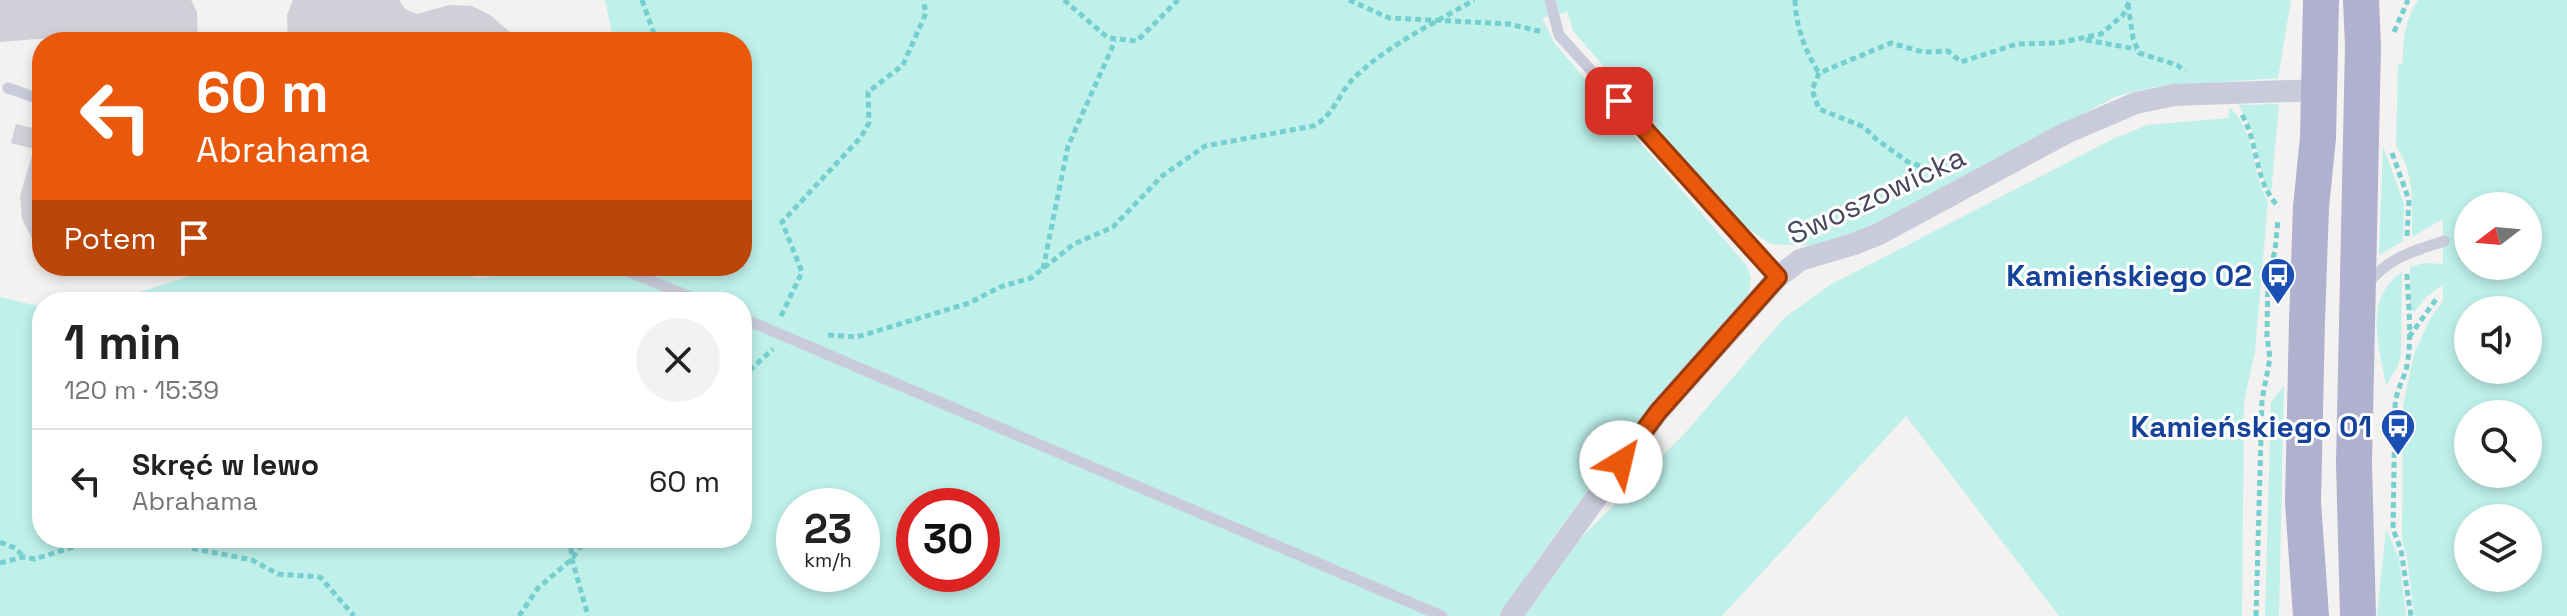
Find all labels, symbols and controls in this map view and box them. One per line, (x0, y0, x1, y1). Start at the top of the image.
text: 60 m (196, 57, 329, 128)
icon: left (64, 64, 168, 168)
pin (1585, 67, 1653, 135)
icon: arrive (1597, 79, 1641, 123)
text: Abrahama (196, 127, 370, 173)
street label: Swoszowicka (1781, 137, 1971, 253)
north arrow (2454, 192, 2542, 280)
map controls (2454, 192, 2542, 592)
icon: arrive (172, 216, 216, 260)
text: Potem (64, 219, 156, 258)
place label: Kamieńskiego 02 (2006, 256, 2252, 295)
bus stop icon: Kamieńskiego 02 (2259, 256, 2297, 306)
button: sound (2454, 296, 2542, 384)
text: 1 min (64, 312, 181, 373)
button: close (636, 318, 720, 402)
text: 120 m · 15:39 (64, 373, 219, 407)
button: search (2454, 400, 2542, 488)
place label: Kamieńskiego 01 (2130, 407, 2372, 446)
bus stop icon: Kamieńskiego 01 (2379, 407, 2417, 457)
position arrow (1579, 420, 1663, 504)
text: Skręć w lewo (132, 445, 319, 484)
icon: left (64, 459, 108, 503)
text: 60 m (649, 462, 720, 501)
text: Abrahama (132, 484, 258, 518)
speed limit sign: 30 (896, 488, 1000, 592)
text: 23 (804, 504, 852, 555)
button: layers (2454, 504, 2542, 592)
text: km/h (804, 547, 852, 573)

